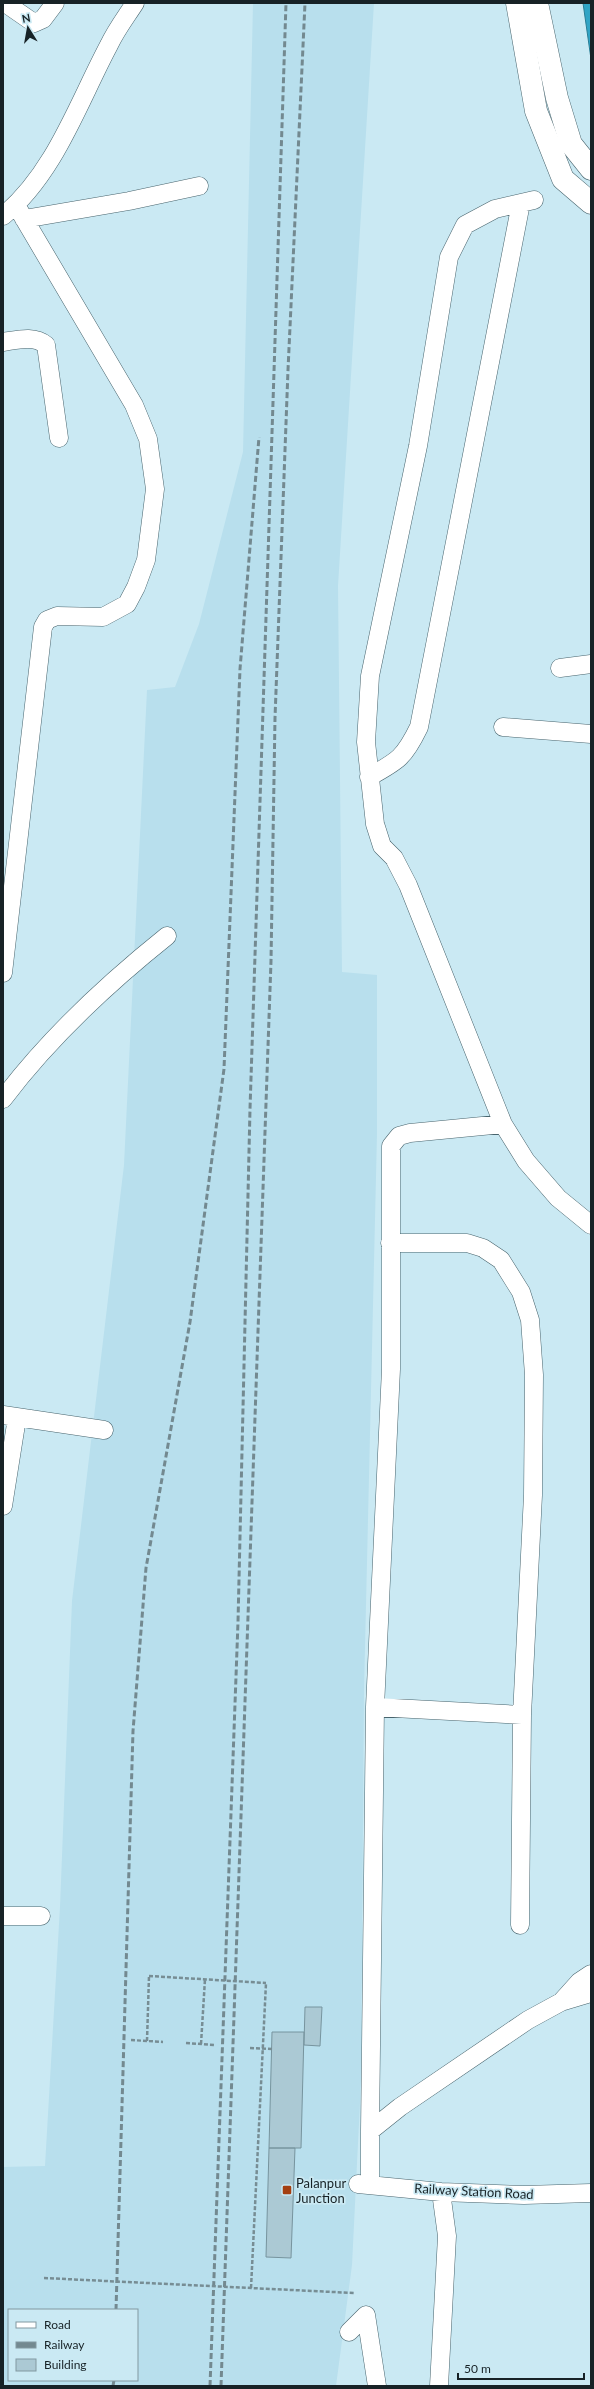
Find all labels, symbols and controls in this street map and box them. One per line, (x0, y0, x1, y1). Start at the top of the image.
north arrow (8, 8, 48, 48)
text: N (21, 11, 31, 25)
place label: Palanpur Junction (296, 2175, 346, 2206)
street label: Railway Station Road (414, 2180, 534, 2202)
marker: Palanpur Junction (281, 2184, 293, 2196)
legend (8, 2309, 138, 2381)
text: Road (44, 2317, 71, 2332)
text: Railway (44, 2337, 85, 2352)
scale bar (458, 2355, 584, 2381)
text: Building (44, 2357, 87, 2372)
text: 50 m (464, 2361, 491, 2376)

